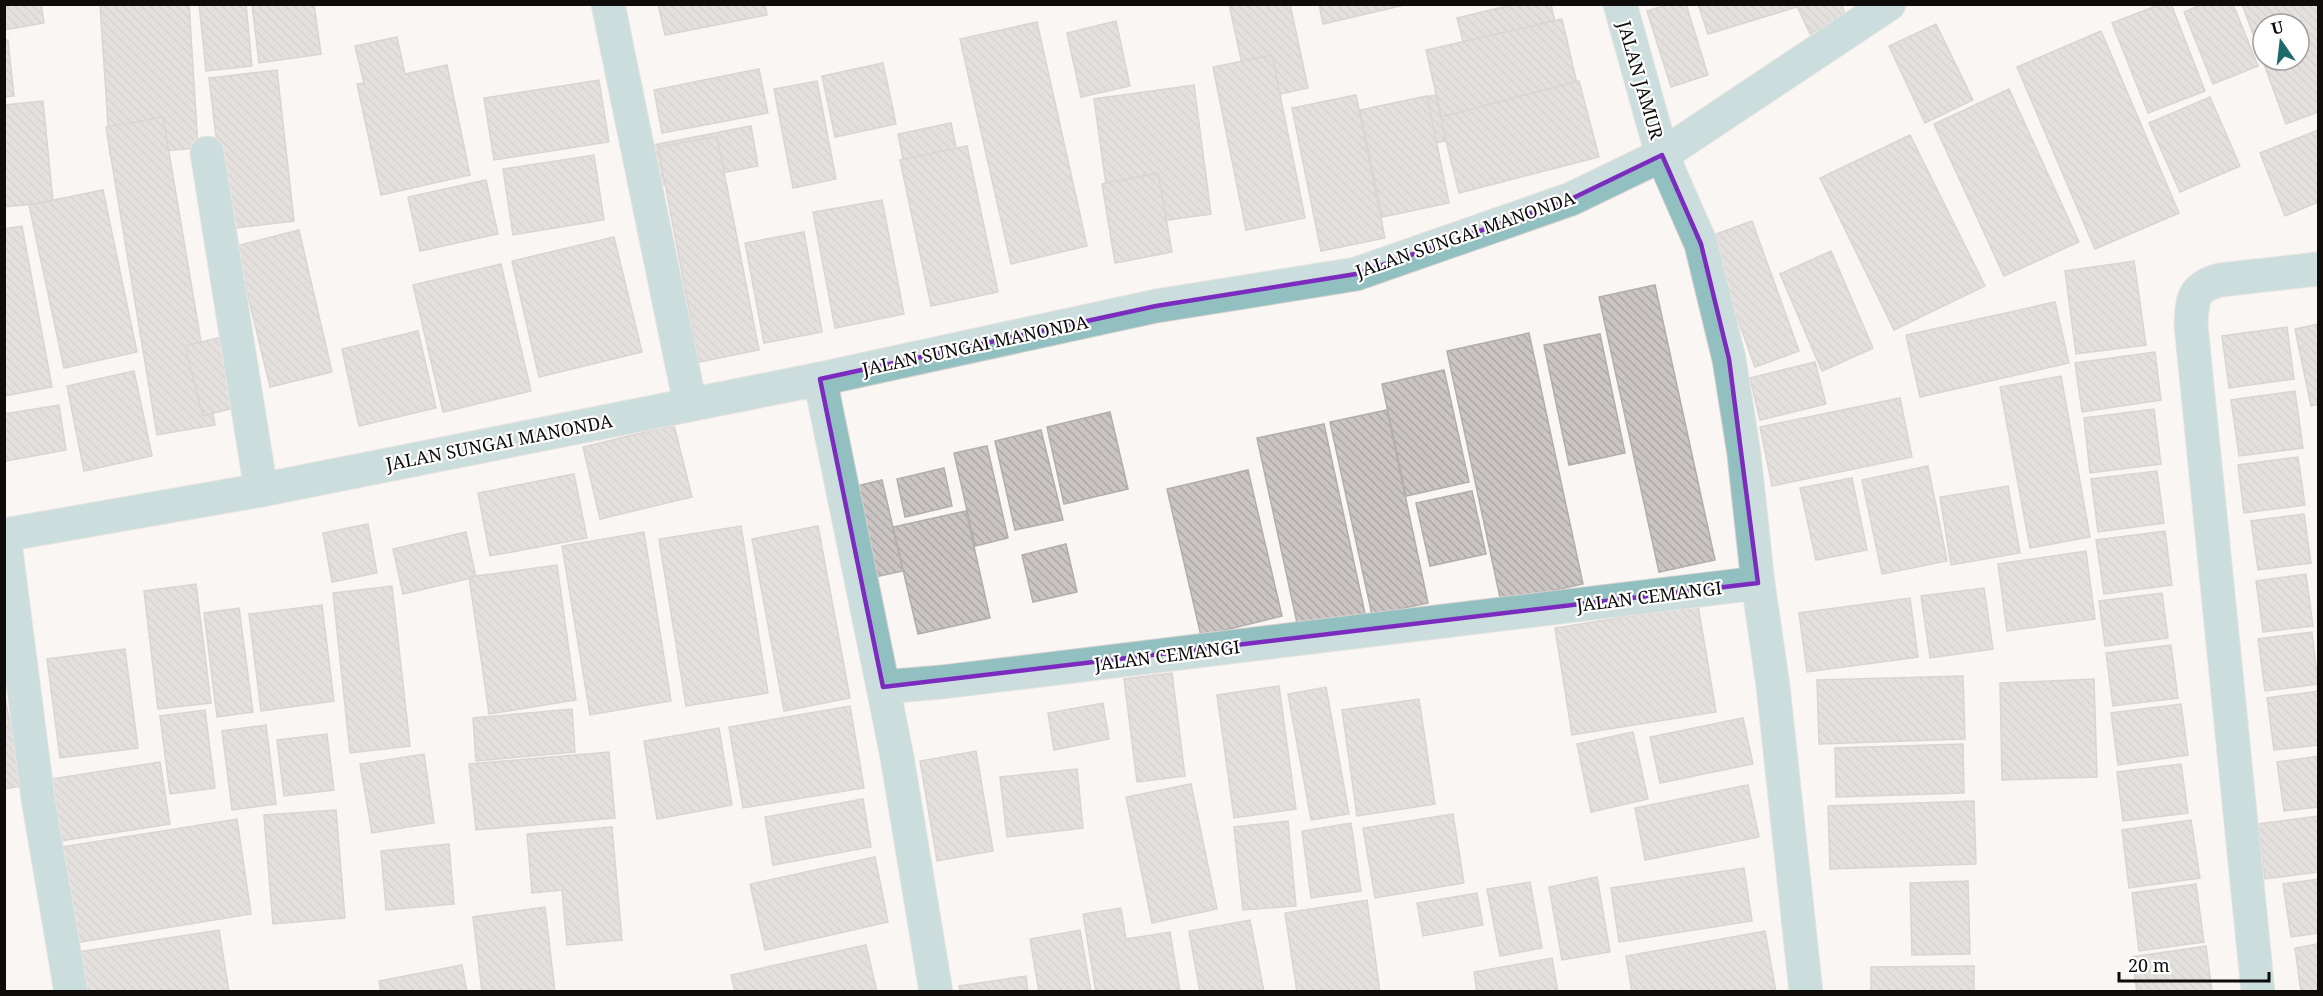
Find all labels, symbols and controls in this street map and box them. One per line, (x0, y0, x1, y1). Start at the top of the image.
north arrow (2251, 12, 2311, 72)
text: U (2269, 15, 2286, 40)
street label: JALAN JAMUR (1612, 17, 1669, 142)
street label: JALAN SUNGAI MANONDA (1351, 185, 1578, 283)
street label: JALAN SUNGAI MANONDA (859, 309, 1091, 381)
street label: JALAN SUNGAI MANONDA (383, 408, 615, 476)
street label: JALAN CEMANGI (1574, 575, 1723, 617)
street label: JALAN CEMANGI (1092, 634, 1241, 676)
scale bar (2119, 945, 2269, 983)
text: 20 m (2128, 953, 2170, 977)

